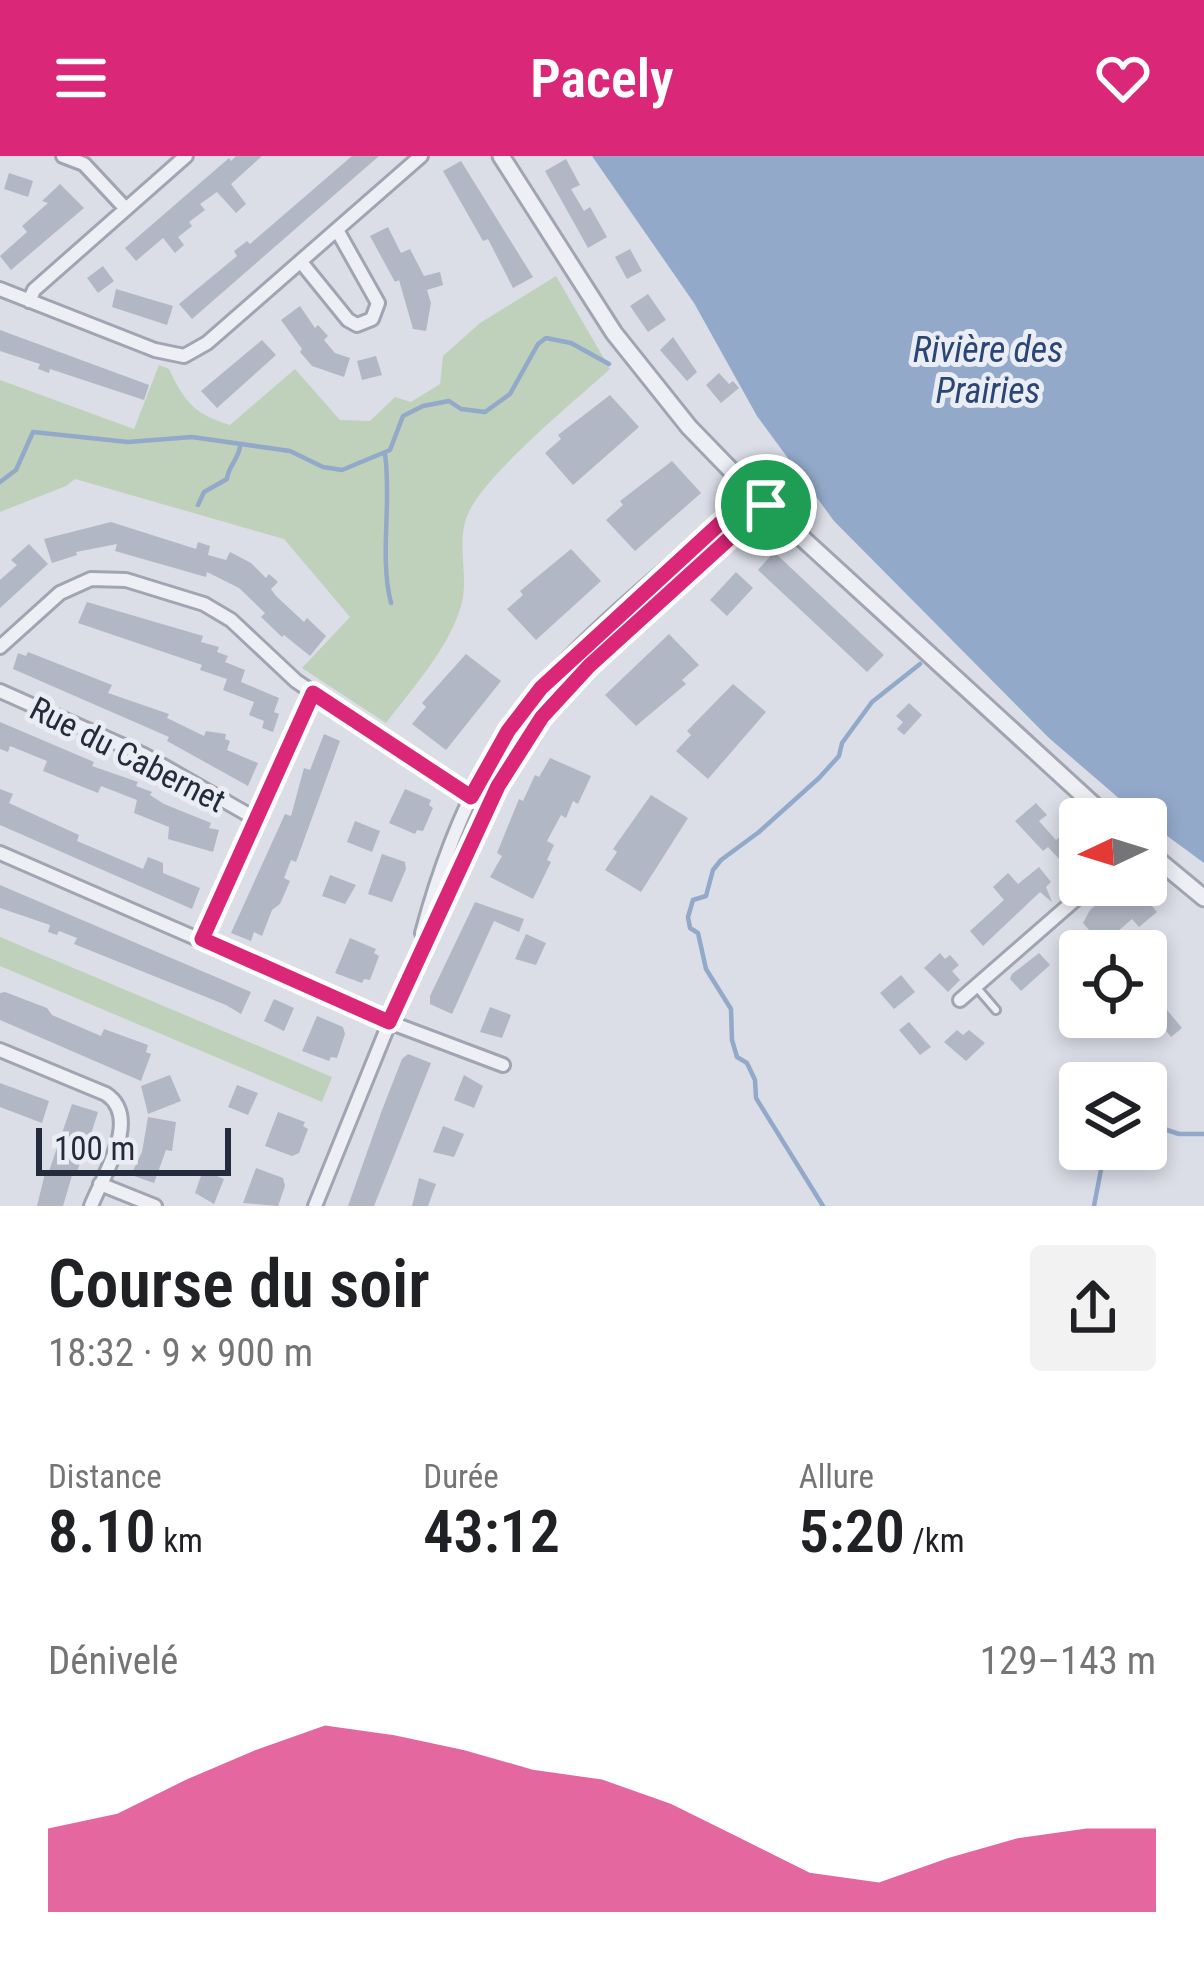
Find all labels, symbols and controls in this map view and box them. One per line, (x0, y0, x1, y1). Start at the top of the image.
icon: menu (48, 45, 114, 111)
icon: heart (1090, 45, 1156, 111)
text: Pacely (530, 47, 674, 110)
water label: Rivière des Prairies (913, 329, 1063, 412)
pin (715, 454, 817, 556)
icon: arrive (733, 472, 799, 538)
street label: Rue du Cabernet (24, 689, 232, 820)
north arrow (1059, 798, 1167, 906)
map controls (1059, 798, 1167, 1170)
button: locate (1059, 930, 1167, 1038)
button: layers (1059, 1062, 1167, 1170)
scale bar (36, 1122, 231, 1175)
text: 100 m (54, 1129, 135, 1168)
button: share (1030, 1245, 1156, 1371)
text: Course du soir (48, 1246, 430, 1323)
text: 18:32 · 9 × 900 m (48, 1330, 313, 1376)
text: Distance (48, 1457, 162, 1496)
text: Durée (423, 1457, 499, 1496)
text: Allure (799, 1457, 874, 1496)
text: 8.10 (48, 1496, 156, 1567)
text: 43:12 (423, 1496, 560, 1567)
text: 5:20 (799, 1496, 905, 1567)
text: km (156, 1521, 203, 1560)
text: /km (905, 1521, 965, 1560)
text: Dénivelé (48, 1638, 178, 1684)
text: 129–143 m (980, 1638, 1156, 1684)

